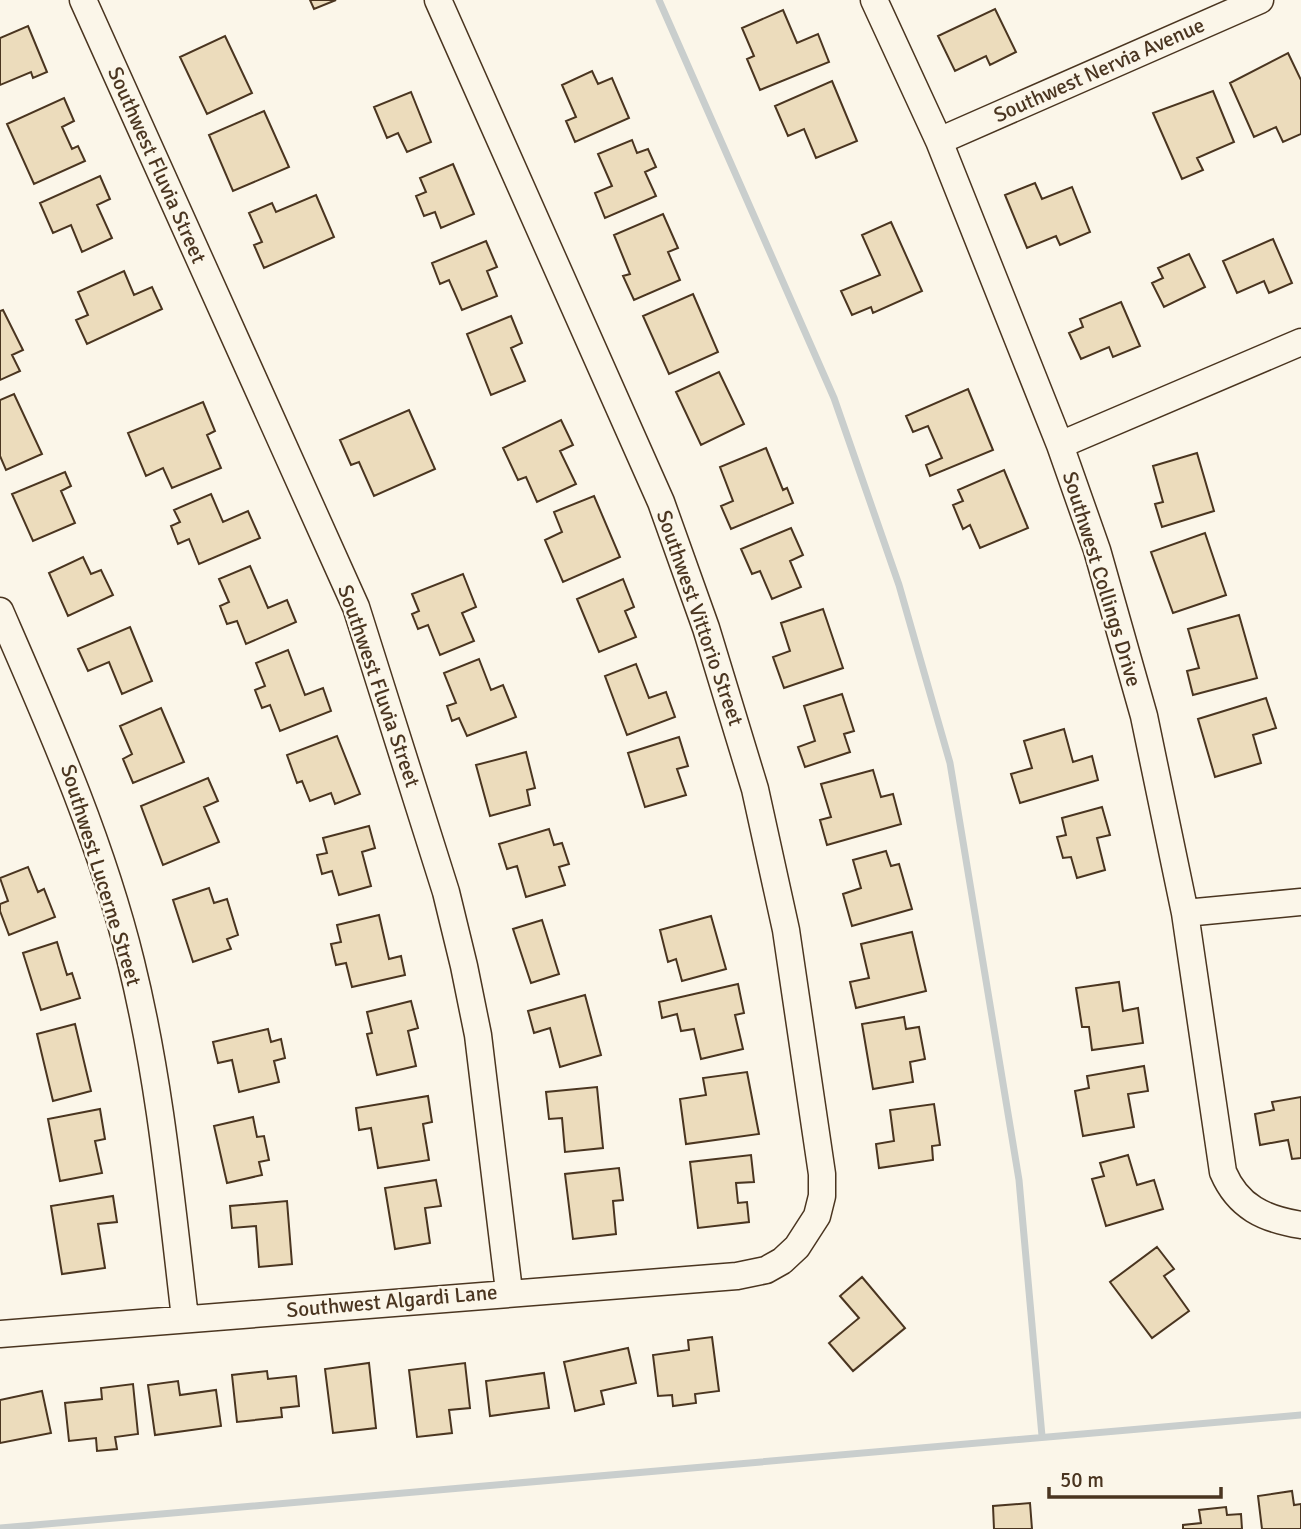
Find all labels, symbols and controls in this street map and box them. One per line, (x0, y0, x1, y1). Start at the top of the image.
street label: Southwest Nervia Avenue (989, 12, 1209, 128)
street label: Southwest Fluvia Street (102, 63, 212, 267)
street label: Southwest Collings Drive (1057, 468, 1147, 690)
street label: Southwest Vittorio Street (651, 507, 749, 729)
street label: Southwest Fluvia Street (332, 581, 426, 791)
street label: Southwest Lucerne Street (55, 761, 147, 989)
street label: Southwest Algardi Lane (285, 1279, 499, 1323)
scale bar (1049, 1456, 1220, 1500)
text: 50 m (1060, 1467, 1104, 1493)

